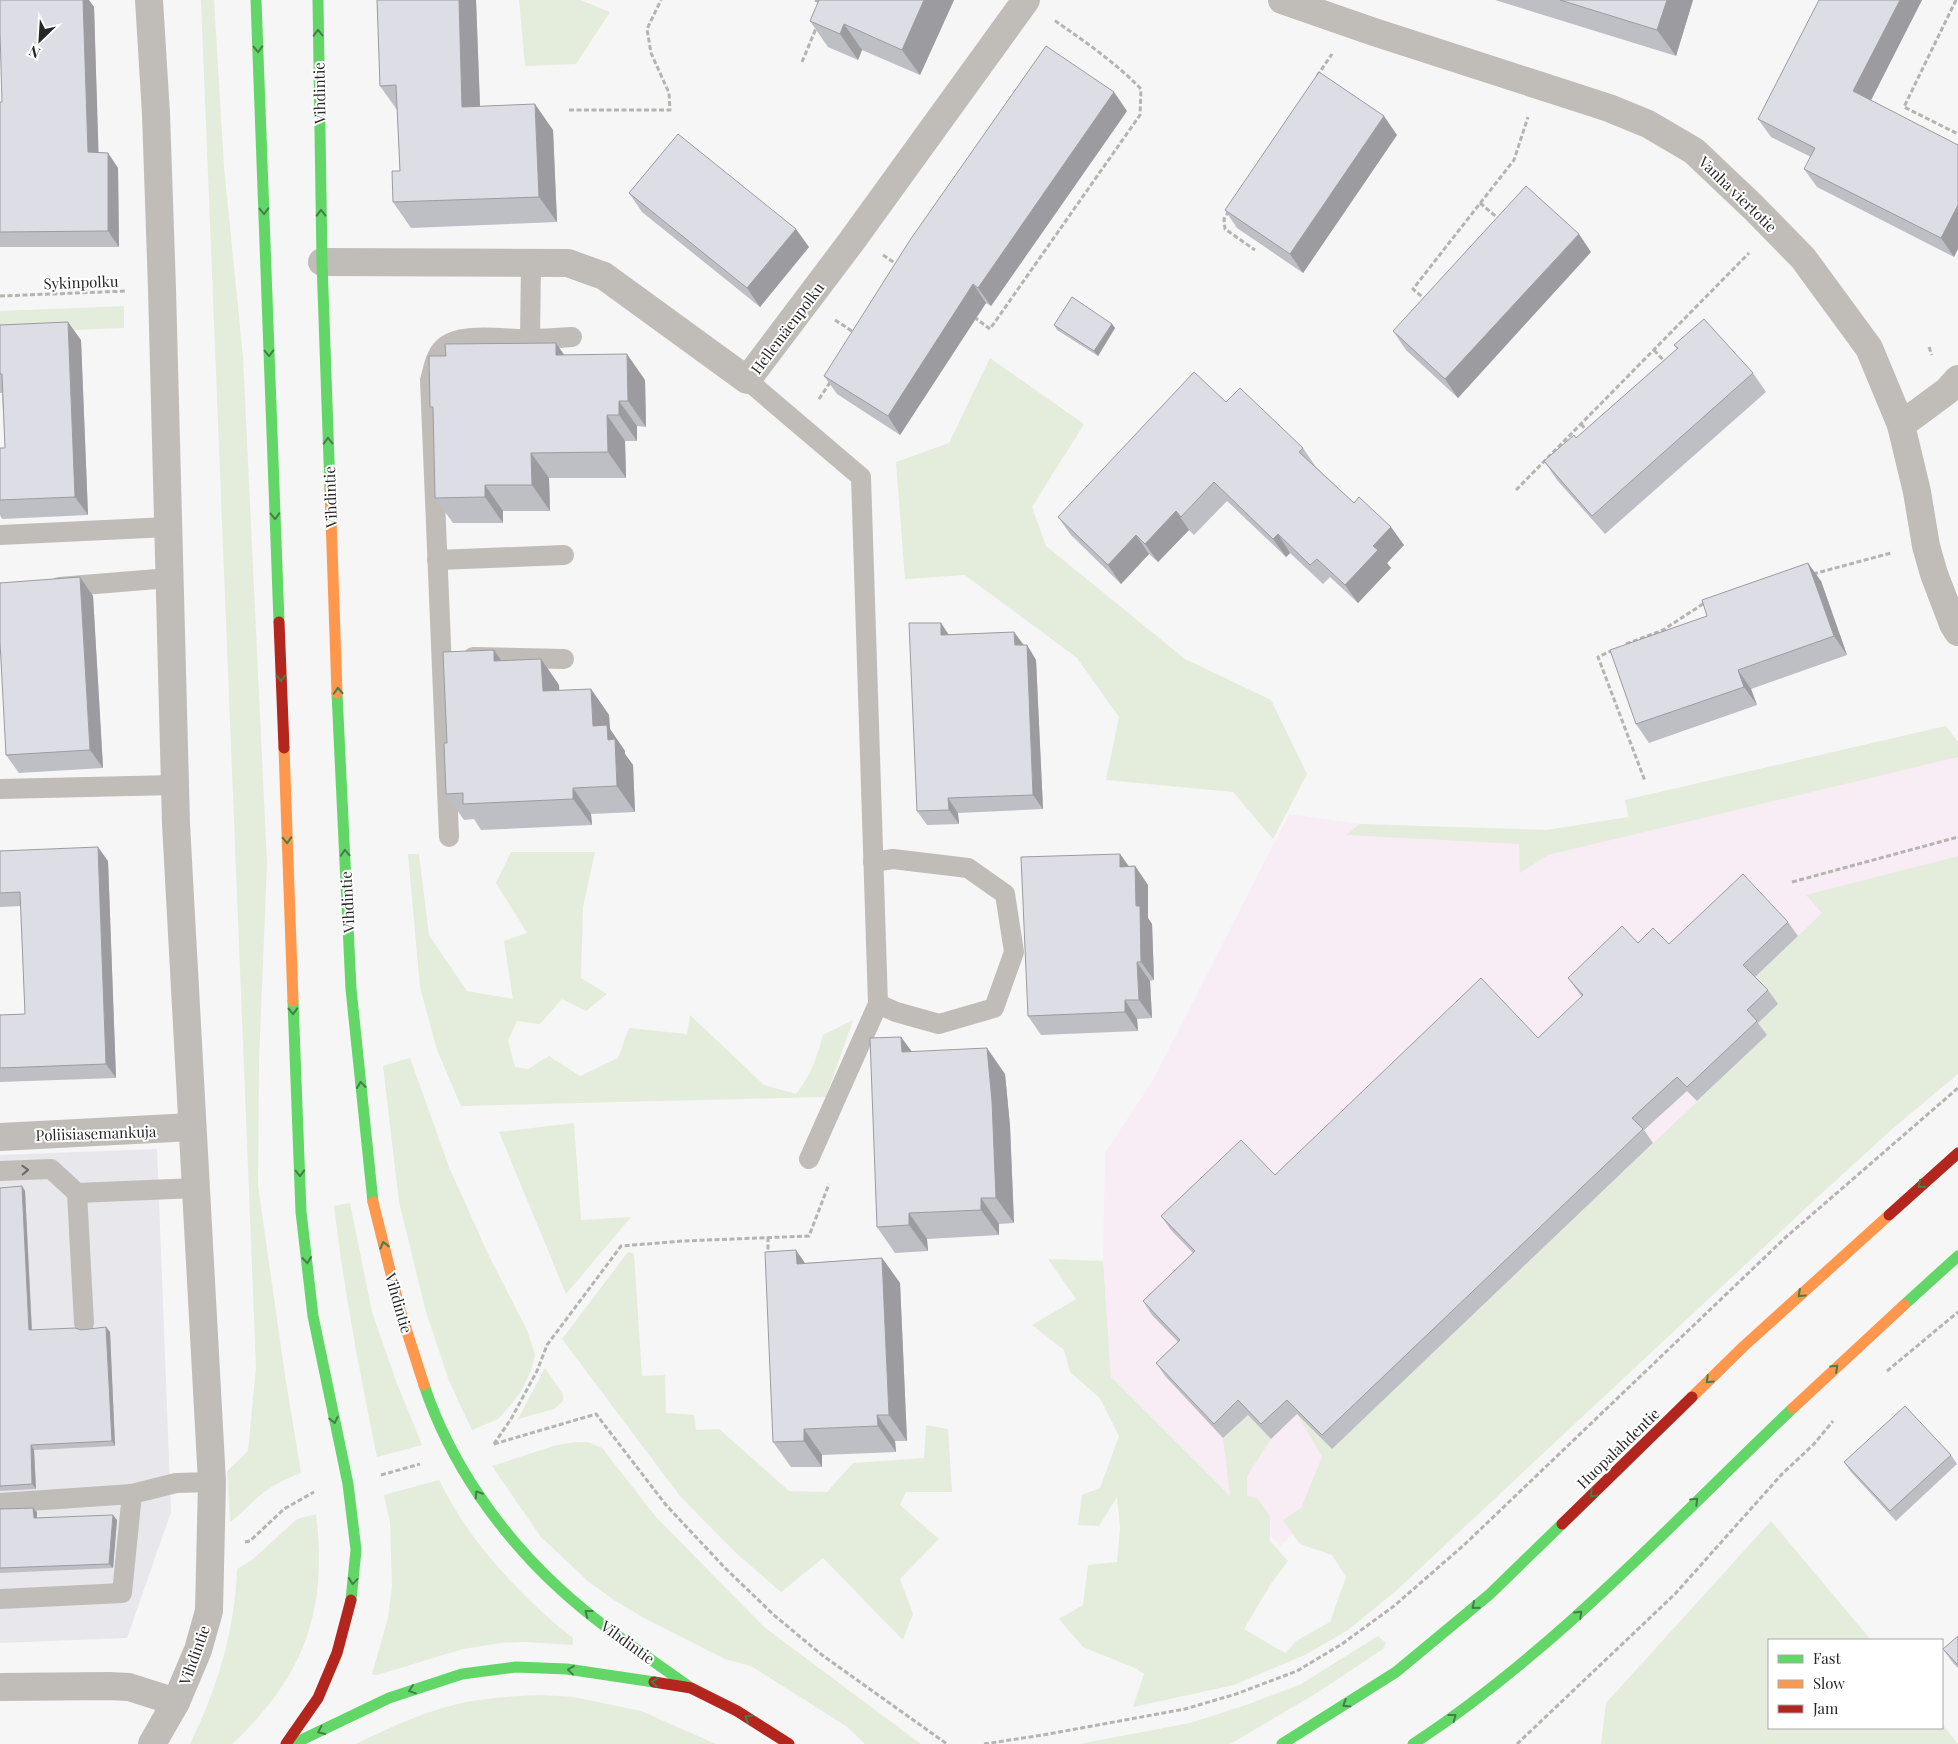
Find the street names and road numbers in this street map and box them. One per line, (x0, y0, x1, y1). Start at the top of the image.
street label: Vihdintie (308, 62, 330, 125)
street label: Vanha viertotie (1694, 151, 1781, 236)
street label: Sykinpolku (43, 271, 119, 293)
street label: Hellemäenpolku (746, 278, 828, 378)
street label: Vihdintie (319, 466, 341, 529)
street label: Vihdintie (335, 871, 359, 934)
street label: Poliisiasemankuja (35, 1121, 157, 1145)
street label: Vihdintie (381, 1270, 417, 1335)
street label: Huopalahdentie (1572, 1403, 1664, 1493)
street label: Vihdintie (596, 1615, 659, 1668)
street label: Vihdintie (174, 1623, 214, 1688)

